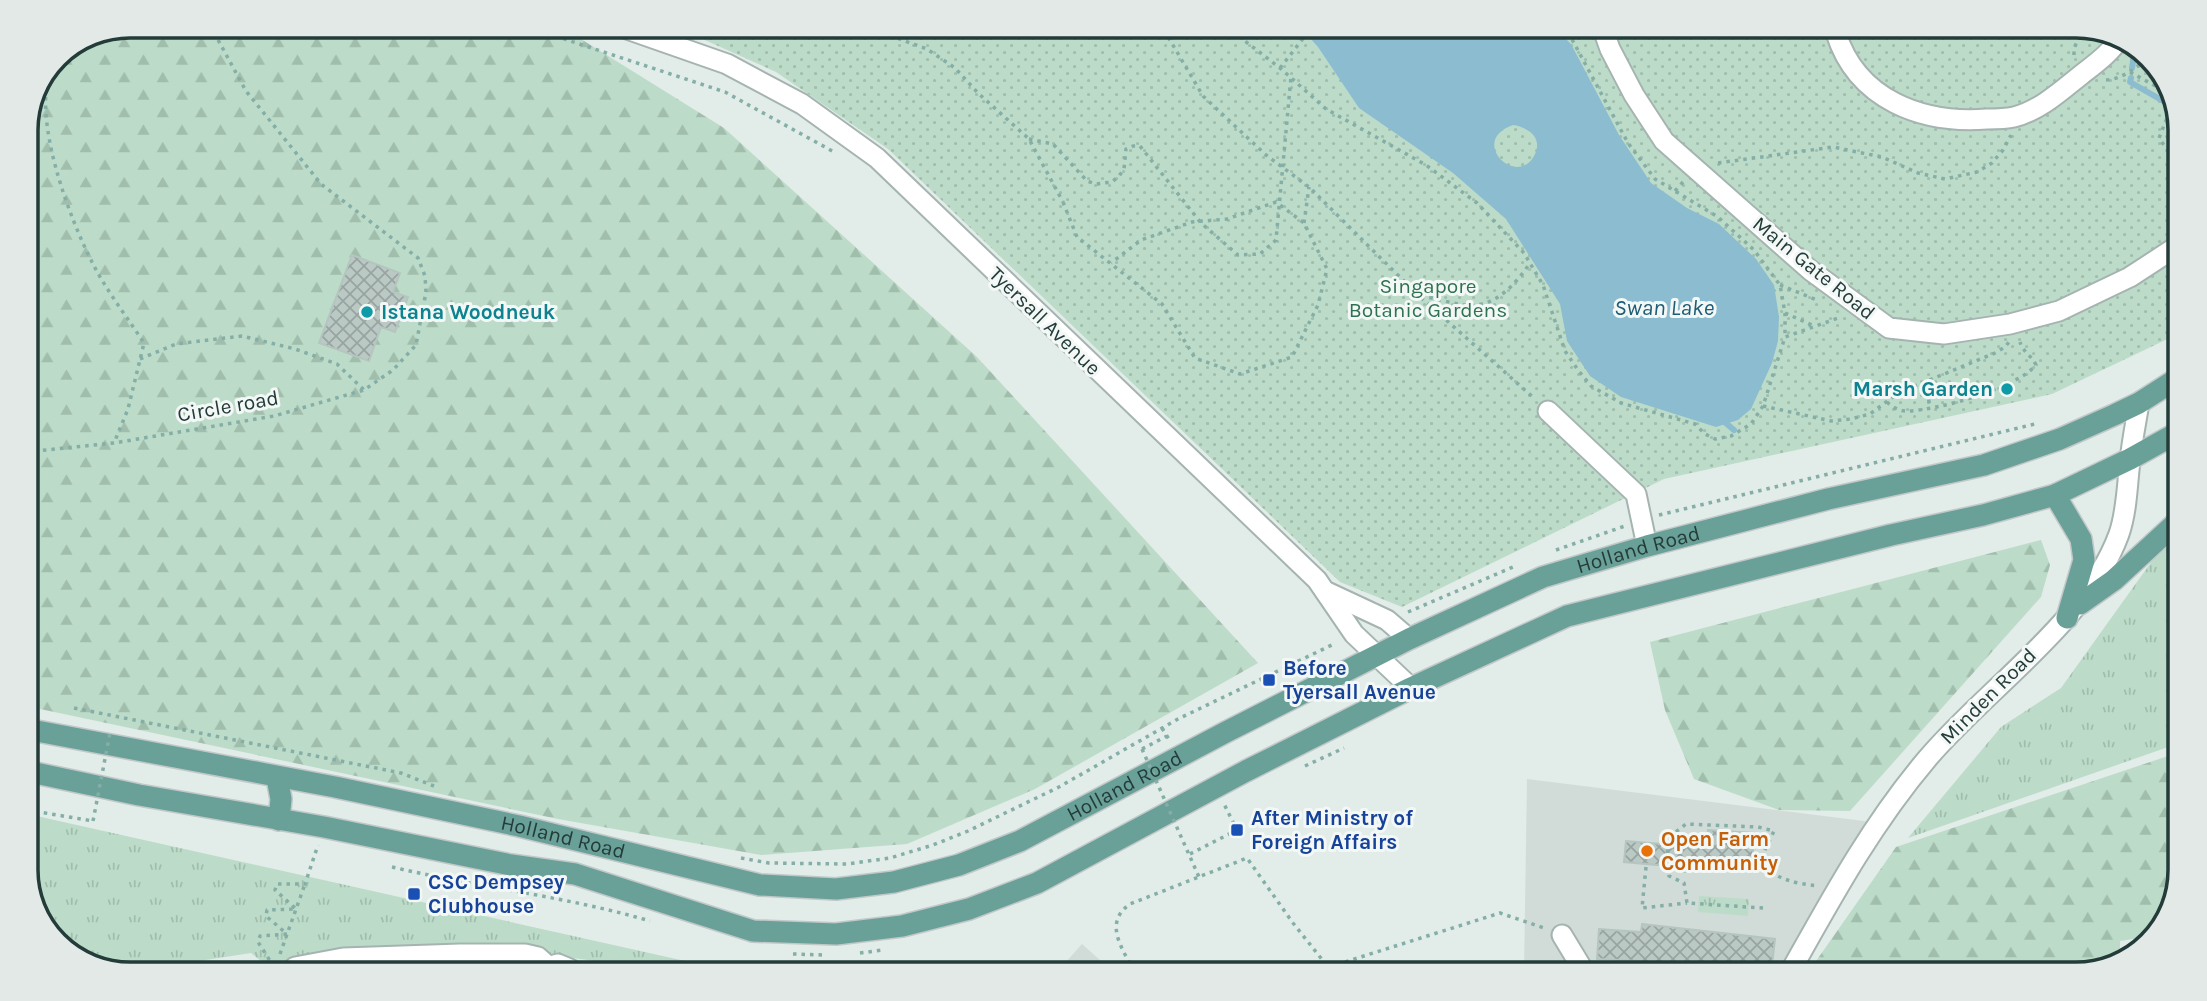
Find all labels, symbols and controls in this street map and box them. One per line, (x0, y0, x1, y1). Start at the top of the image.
street label: Main Gate Road (1748, 211, 1880, 325)
street label: Tyersall Avenue (984, 262, 1106, 380)
park label: Singapore Botanic Gardens (1349, 274, 1507, 322)
water label: Swan Lake (1614, 294, 1714, 321)
place label: Istana Woodneuk (381, 300, 556, 324)
marker: Istana Woodneuk (359, 304, 375, 320)
place label: Marsh Garden (1853, 377, 1993, 401)
marker: Marsh Garden (1999, 381, 2015, 397)
street label: Circle road (176, 385, 280, 427)
street label: Holland Road (1574, 521, 1703, 578)
street label: Minden Road (1935, 643, 2041, 749)
place label: Before Tyersall Avenue (1283, 656, 1436, 704)
marker: Before Tyersall Avenue (1261, 672, 1277, 688)
street label: Holland Road (1063, 745, 1186, 826)
place label: After Ministry of Foreign Affairs (1251, 806, 1413, 854)
street label: Holland Road (499, 810, 628, 864)
marker: After Ministry of Foreign Affairs (1229, 822, 1245, 838)
place label: Open Farm Community (1661, 827, 1778, 875)
marker: Open Farm Community (1639, 843, 1655, 859)
place label: CSC Dempsey Clubhouse (428, 870, 565, 918)
marker: CSC Dempsey Clubhouse (406, 886, 422, 902)

